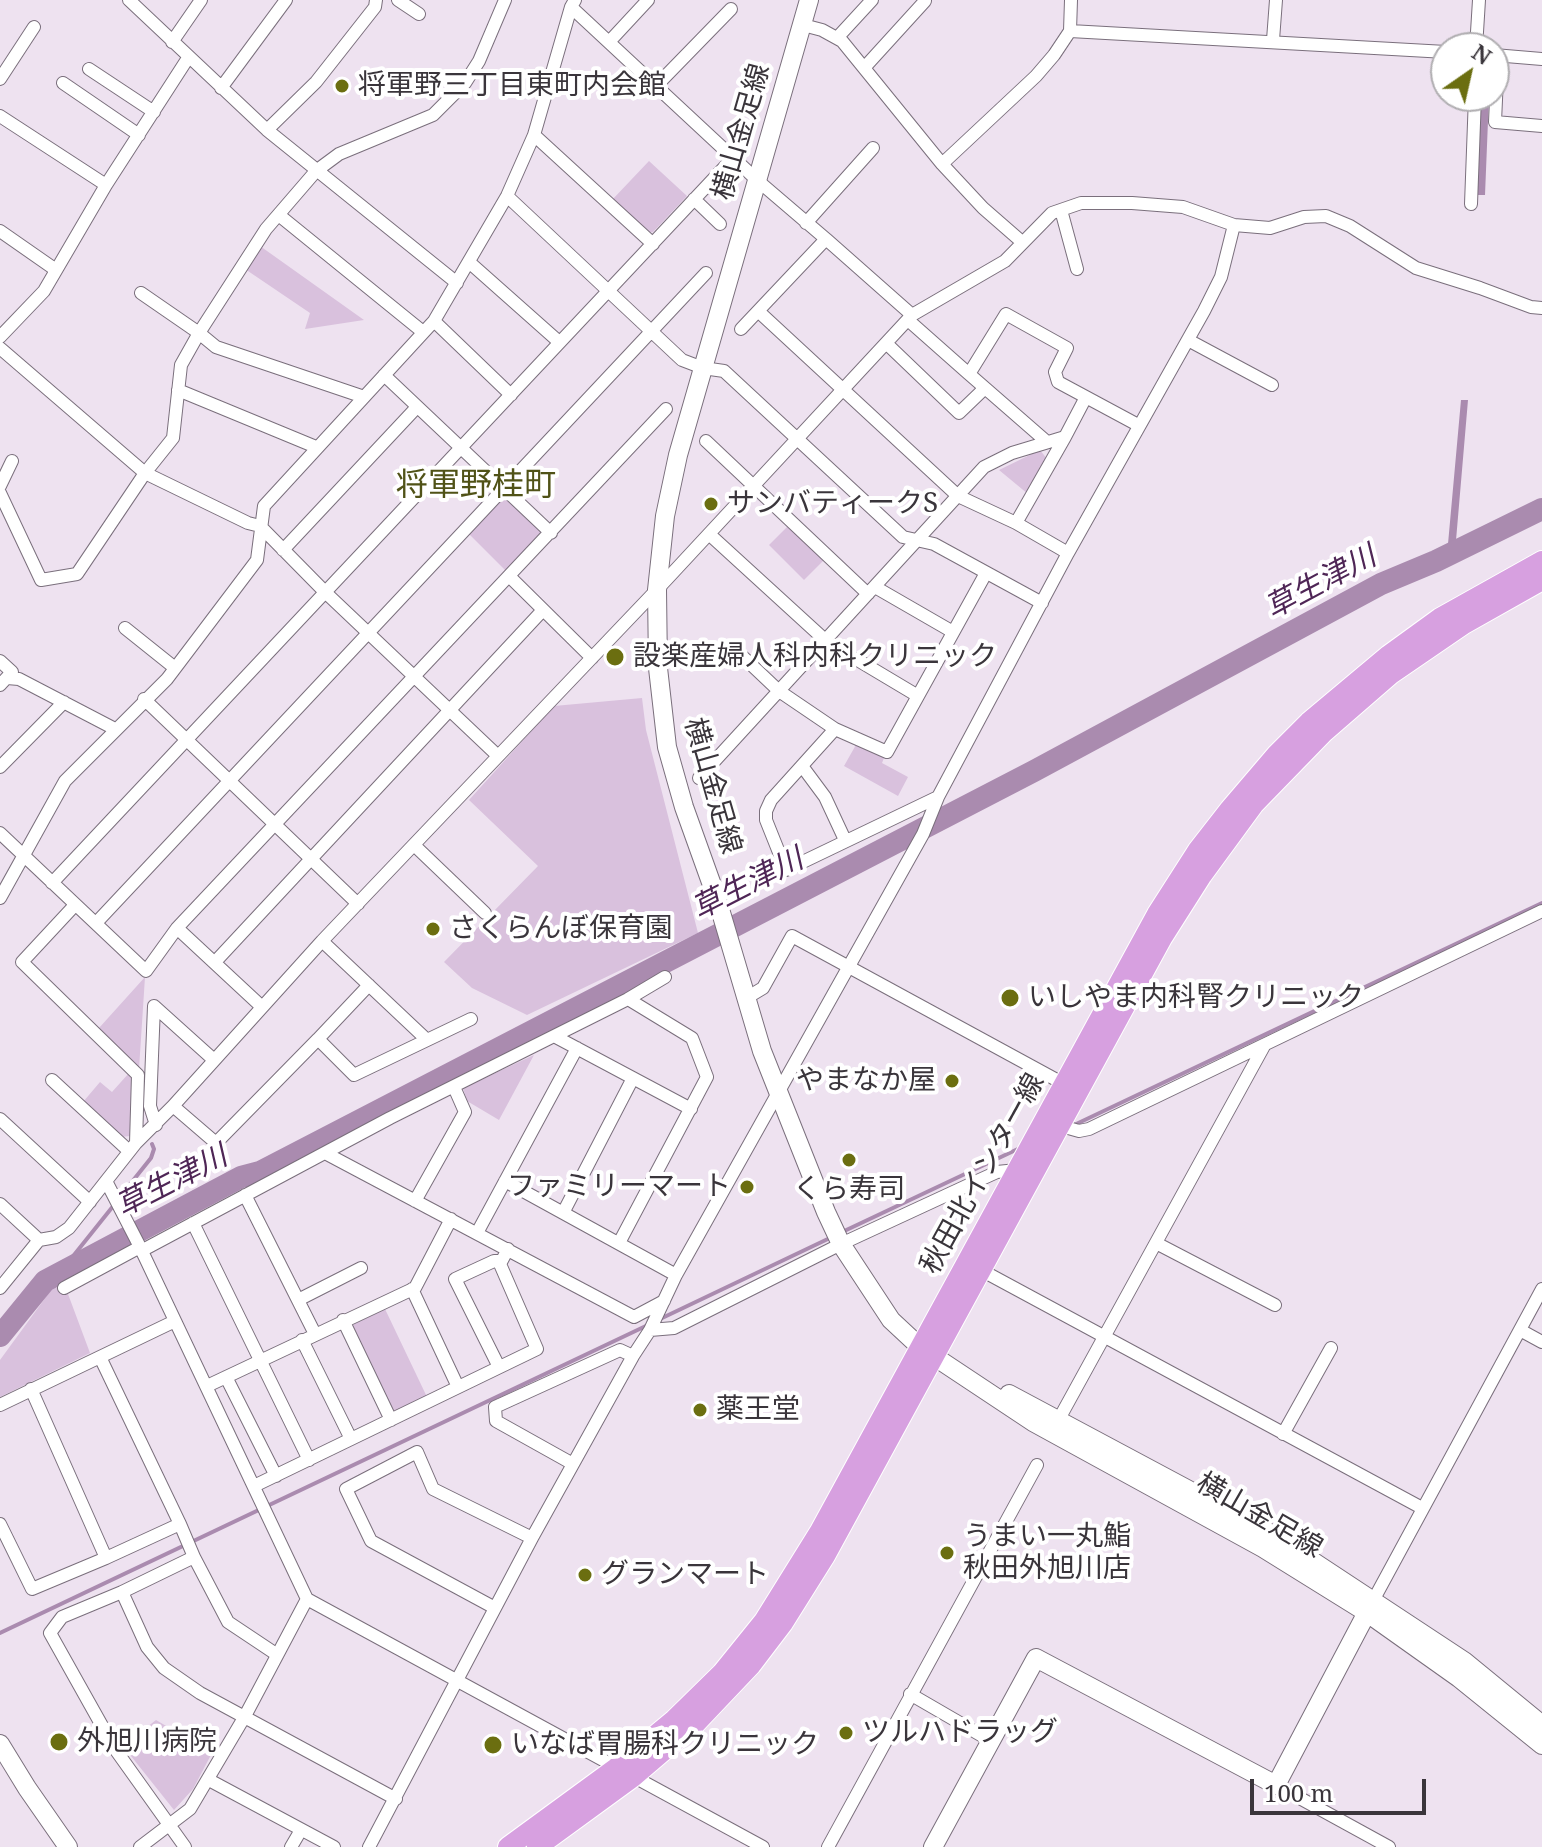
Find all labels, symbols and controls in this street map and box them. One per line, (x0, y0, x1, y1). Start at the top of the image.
north arrow (1430, 32, 1510, 112)
text: N (1467, 36, 1498, 71)
street label: 横山金足線 (707, 60, 777, 204)
place label: 将軍野三丁目東町内会館 (358, 69, 666, 103)
marker: 将軍野三丁目東町内会館 (333, 77, 351, 95)
district label: 将軍野桂町 (396, 467, 556, 505)
place label: サンバティークS (727, 487, 938, 521)
marker: サンバティークS (702, 495, 720, 513)
water label: 草生津川 (1260, 539, 1382, 627)
place label: 設楽産婦人科内科クリニック (633, 640, 997, 674)
marker: 設楽産婦人科内科クリニック (604, 646, 626, 668)
street label: 横山金足線 (677, 714, 747, 858)
water label: 草生津川 (686, 842, 810, 928)
place label: さくらんぼ保育園 (449, 912, 673, 946)
marker: さくらんぼ保育園 (424, 920, 442, 938)
place label: いしやま内科腎クリニック (1028, 981, 1364, 1015)
marker: いしやま内科腎クリニック (999, 987, 1021, 1009)
place label: やまなか屋 (796, 1064, 936, 1098)
street label: 秋田北インター線 (914, 1068, 1052, 1280)
marker: やまなか屋 (943, 1072, 961, 1090)
water label: 草生津川 (110, 1139, 234, 1225)
marker: くら寿司 (840, 1151, 858, 1169)
place label: ファミリーマート (507, 1170, 731, 1204)
place label: くら寿司 (793, 1173, 905, 1207)
marker: ファミリーマート (738, 1178, 756, 1196)
place label: 薬王堂 (716, 1393, 800, 1427)
marker: 薬王堂 (691, 1401, 709, 1419)
street label: 横山金足線 (1190, 1466, 1328, 1566)
place label: うまい一丸鮨 秋田外旭川店 (963, 1520, 1131, 1586)
marker: うまい一丸鮨 秋田外旭川店 (938, 1544, 956, 1562)
place label: グランマート (601, 1558, 769, 1592)
marker: グランマート (576, 1566, 594, 1584)
place label: ツルハドラッグ (862, 1716, 1058, 1750)
marker: ツルハドラッグ (837, 1724, 855, 1742)
place label: 外旭川病院 (77, 1725, 217, 1759)
place label: いなば胃腸科クリニック (511, 1728, 819, 1762)
marker: 外旭川病院 (48, 1731, 70, 1753)
marker: いなば胃腸科クリニック (482, 1734, 504, 1756)
scale bar (1254, 1763, 1430, 1813)
text: 100 m (1264, 1776, 1333, 1809)

